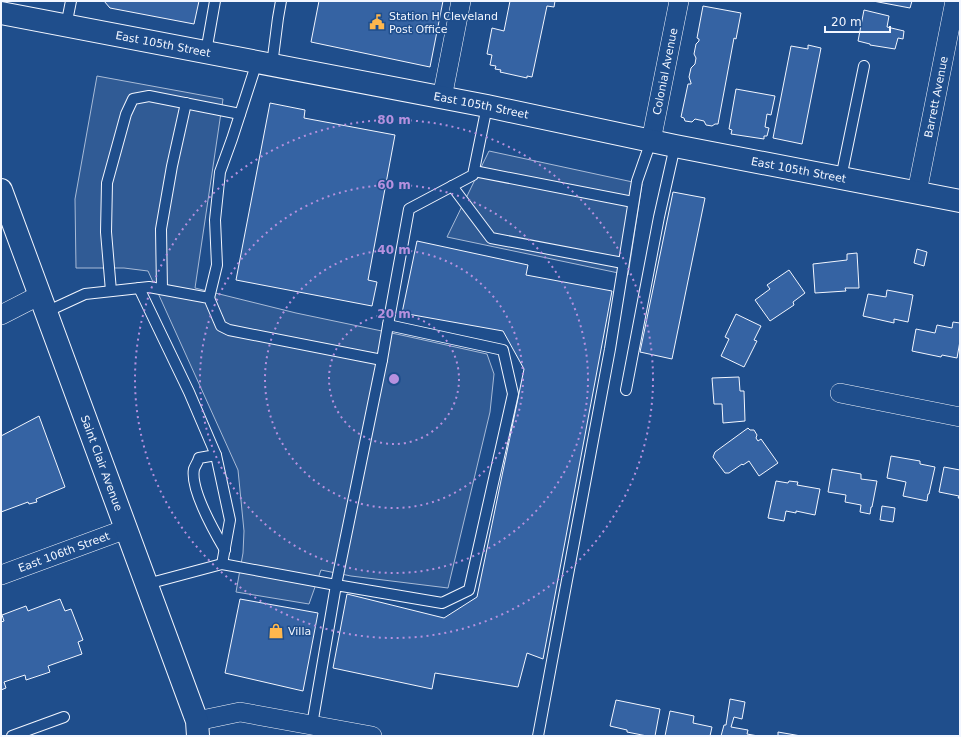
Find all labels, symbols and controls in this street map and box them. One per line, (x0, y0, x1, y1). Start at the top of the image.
scale bar (825, 8, 890, 34)
place label: Station H Cleveland Post Office (389, 10, 498, 36)
public building icon: Station H Cleveland Post Office (368, 13, 386, 31)
text: 20 m (831, 15, 862, 29)
street label: Colonial Avenue (650, 26, 680, 116)
street label: East 105th Street (114, 29, 212, 60)
street label: Barrett Avenue (921, 55, 950, 139)
street label: East 105th Street (433, 89, 531, 121)
text: 80 m (377, 113, 411, 127)
street label: East 105th Street (750, 154, 848, 186)
text: 60 m (377, 178, 411, 192)
text: 40 m (377, 243, 411, 257)
text: 20 m (377, 307, 411, 321)
centre of rings (387, 372, 401, 386)
street label: Saint Clair Avenue (78, 413, 125, 513)
street label: East 106th Street (16, 529, 112, 575)
shop icon: Villa (267, 622, 285, 640)
place label: Villa (288, 625, 311, 638)

